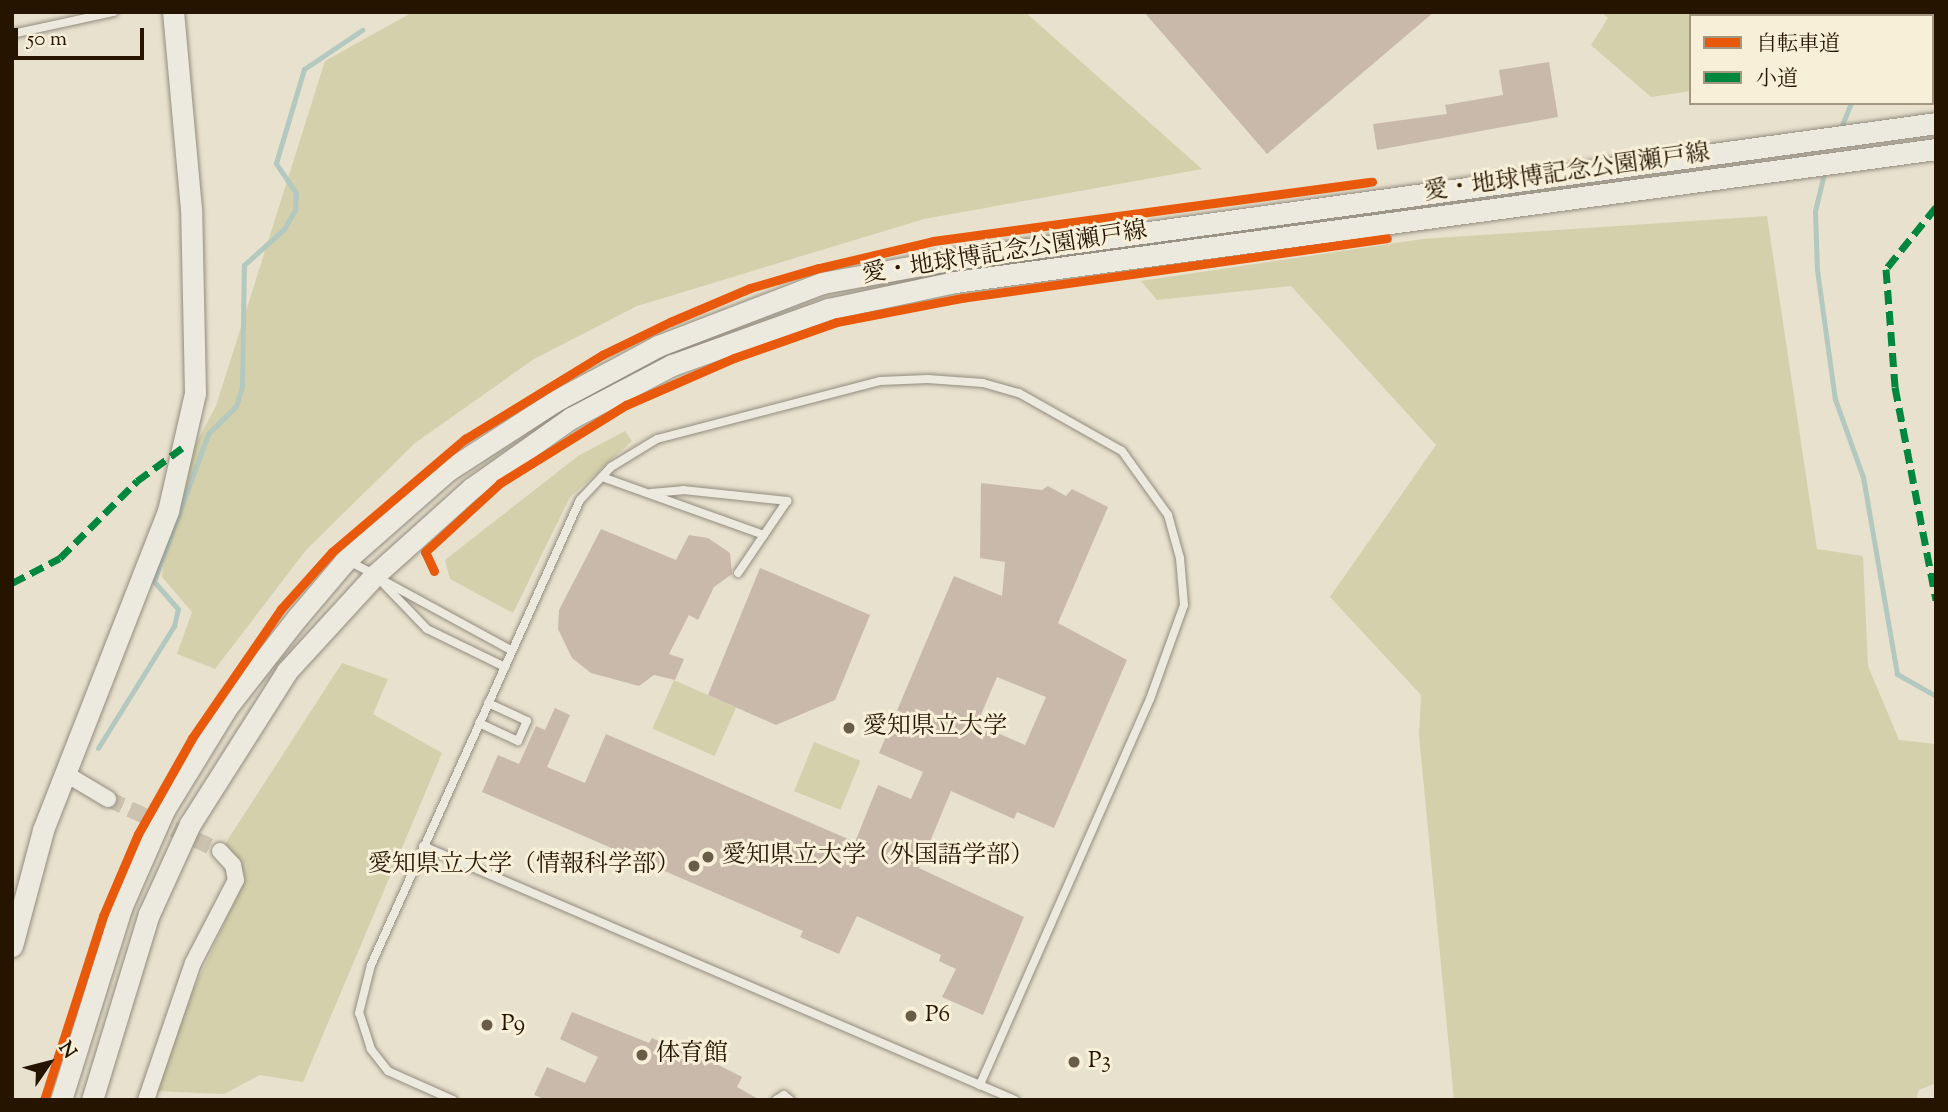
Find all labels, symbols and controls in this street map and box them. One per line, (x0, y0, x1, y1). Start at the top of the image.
scale bar (18, 14, 147, 58)
legend (1689, 14, 1934, 105)
text: 50 m (27, 25, 67, 55)
text: 自転車道 (1756, 30, 1840, 60)
text: 小道 (1756, 65, 1798, 95)
street label: 愛・地球博記念公園瀬戸線 (1422, 140, 1712, 208)
street label: 愛・地球博記念公園瀬戸線 (861, 217, 1149, 291)
place label: 愛知県立大学 (863, 714, 1007, 742)
marker: 愛知県立大学 (841, 720, 857, 736)
place label: 愛知県立大学（外国語学部） (722, 843, 1034, 871)
marker: 愛知県立大学（外国語学部） (700, 849, 716, 865)
place label: 愛知県立大学（情報科学部） (368, 852, 680, 880)
marker: 愛知県立大学（情報科学部） (686, 858, 702, 874)
place label: P6 (925, 1002, 950, 1030)
marker: P6 (903, 1008, 919, 1024)
place label: P9 (501, 1011, 525, 1039)
marker: P9 (479, 1017, 495, 1033)
north arrow (14, 1028, 84, 1098)
text: N (51, 1037, 82, 1065)
place label: 体育館 (656, 1041, 728, 1069)
marker: 体育館 (634, 1047, 650, 1063)
place label: P3 (1088, 1048, 1111, 1076)
marker: P3 (1066, 1054, 1082, 1070)

